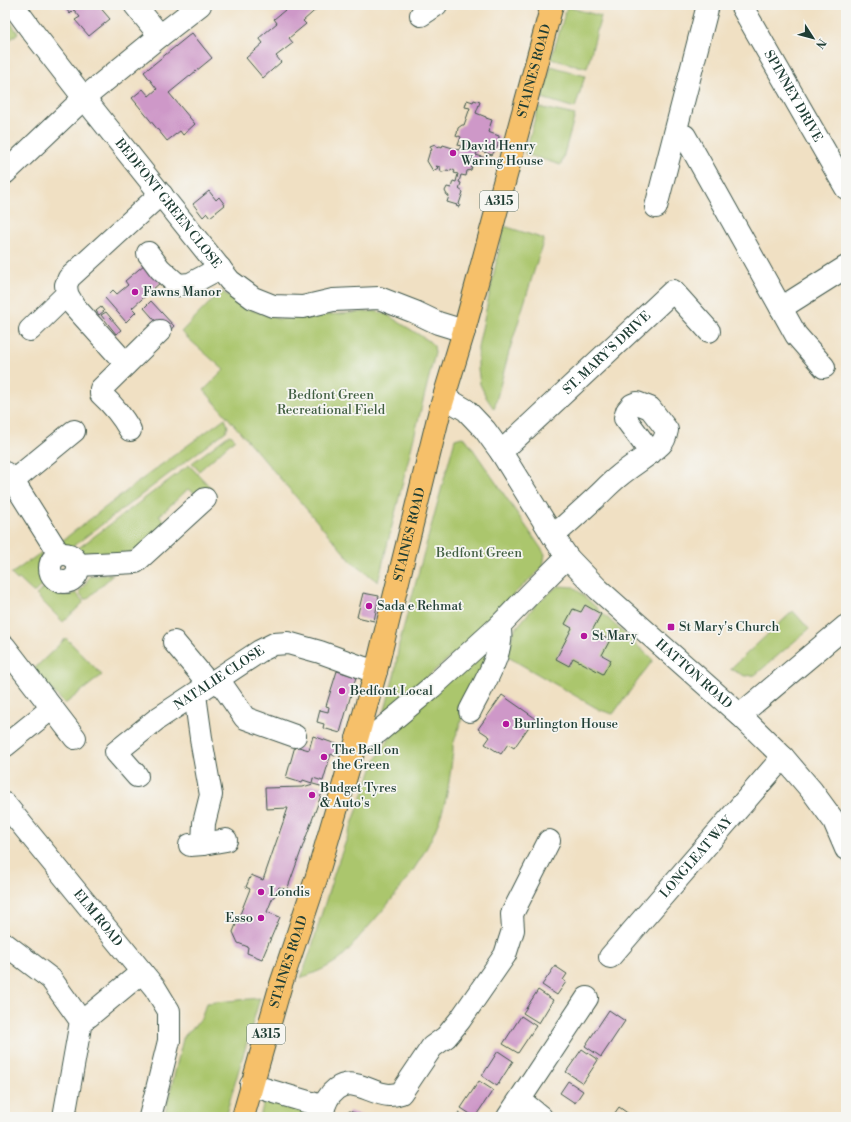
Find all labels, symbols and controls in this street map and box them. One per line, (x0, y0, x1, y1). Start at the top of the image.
north arrow (793, 18, 833, 58)
street label: STAINES ROAD (514, 22, 554, 120)
text: N (812, 36, 829, 51)
street label: SPINNEY DRIVE (761, 47, 826, 145)
street label: BEDFONT GREEN CLOSE (111, 135, 225, 272)
place label: David Henry Waring House (460, 138, 544, 169)
marker: David Henry Waring House (448, 148, 458, 158)
road number: A315 (480, 191, 518, 211)
place label: Fawns Manor (143, 284, 221, 300)
marker: Fawns Manor (130, 287, 140, 297)
street label: ST. MARY'S DRIVE (560, 308, 654, 398)
park label: Bedfont Green Recreational Field (277, 387, 386, 418)
street label: STAINES ROAD (390, 486, 429, 583)
park label: Bedfont Green (435, 545, 522, 561)
place label: Sada e Rehmat (377, 598, 463, 614)
marker: Sada e Rehmat (364, 601, 374, 611)
place label: St Mary's Church (679, 619, 780, 635)
marker: St Mary's Church (666, 622, 676, 632)
place label: St Mary (592, 628, 638, 644)
marker: St Mary (579, 631, 589, 641)
street label: HATTON ROAD (652, 636, 735, 712)
street label: NATALIE CLOSE (171, 642, 267, 714)
place label: Bedfont Local (349, 683, 433, 699)
marker: Bedfont Local (337, 686, 347, 696)
place label: Burlington House (513, 716, 619, 732)
marker: Burlington House (501, 719, 511, 729)
place label: The Bell on the Green (332, 742, 399, 773)
marker: The Bell on the Green (319, 752, 329, 762)
place label: Budget Tyres & Auto's (319, 780, 397, 811)
marker: Budget Tyres & Auto's (307, 790, 317, 800)
street label: LONGLEAT WAY (657, 812, 737, 901)
place label: Londis (269, 884, 310, 900)
street label: ELM ROAD (70, 886, 126, 950)
marker: Londis (256, 887, 266, 897)
place label: Esso (225, 910, 253, 926)
marker: Esso (256, 913, 266, 923)
street label: STAINES ROAD (267, 913, 311, 1010)
road number: A315 (247, 1024, 285, 1044)

